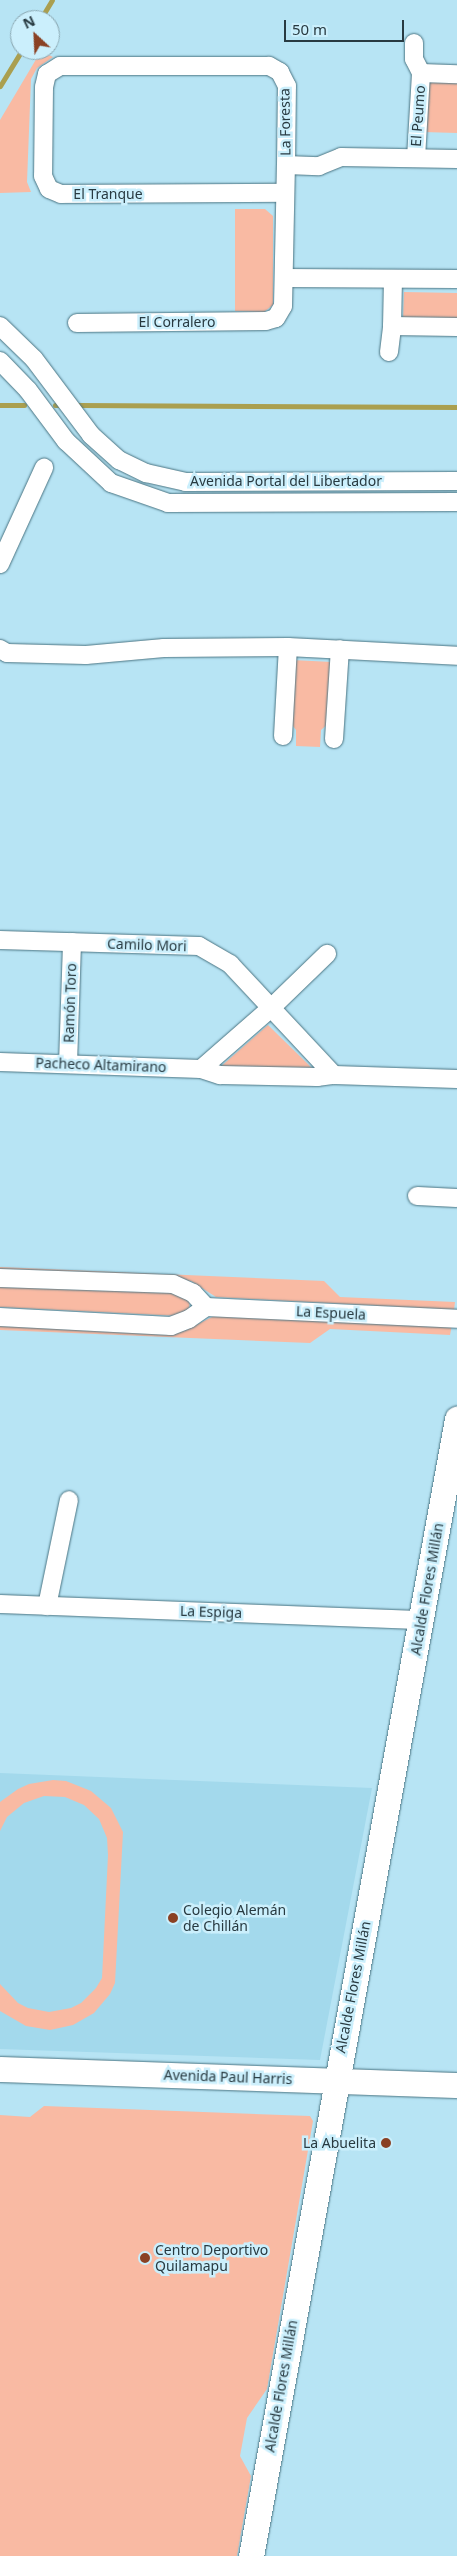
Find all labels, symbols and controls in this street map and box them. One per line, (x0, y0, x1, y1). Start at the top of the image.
north arrow (10, 10, 60, 60)
scale bar (287, 10, 407, 42)
text: N (20, 11, 38, 33)
text: 50 m (292, 19, 327, 39)
street label: El Peumo (407, 85, 429, 147)
street label: La Foresta (276, 88, 294, 156)
street label: El Tranque (73, 186, 143, 202)
street label: El Corralero (139, 314, 215, 330)
street label: Avenida Portal del Libertador (190, 473, 382, 489)
street label: Camilo Mori (107, 935, 187, 955)
street label: Ramón Toro (60, 963, 80, 1043)
street label: Pacheco Altamirano (35, 1054, 167, 1076)
street label: La Espuela (296, 1303, 366, 1323)
street label: Alcalde Flores Millán (407, 1522, 447, 1656)
street label: La Espiga (180, 1603, 242, 1621)
place label: Colegio Alemán de Chillán (183, 1902, 286, 1934)
marker: Colegio Alemán de Chillán (167, 1912, 179, 1924)
street label: Alcalde Flores Millán (332, 1920, 374, 2054)
street label: Avenida Paul Harris (163, 2066, 293, 2088)
place label: La Abuelita (303, 2135, 376, 2151)
marker: La Abuelita (380, 2137, 392, 2149)
place label: Centro Deportivo Quilamapu (155, 2242, 268, 2274)
marker: Centro Deportivo Quilamapu (139, 2252, 151, 2264)
street label: Alcalde Flores Millán (261, 2319, 301, 2453)

